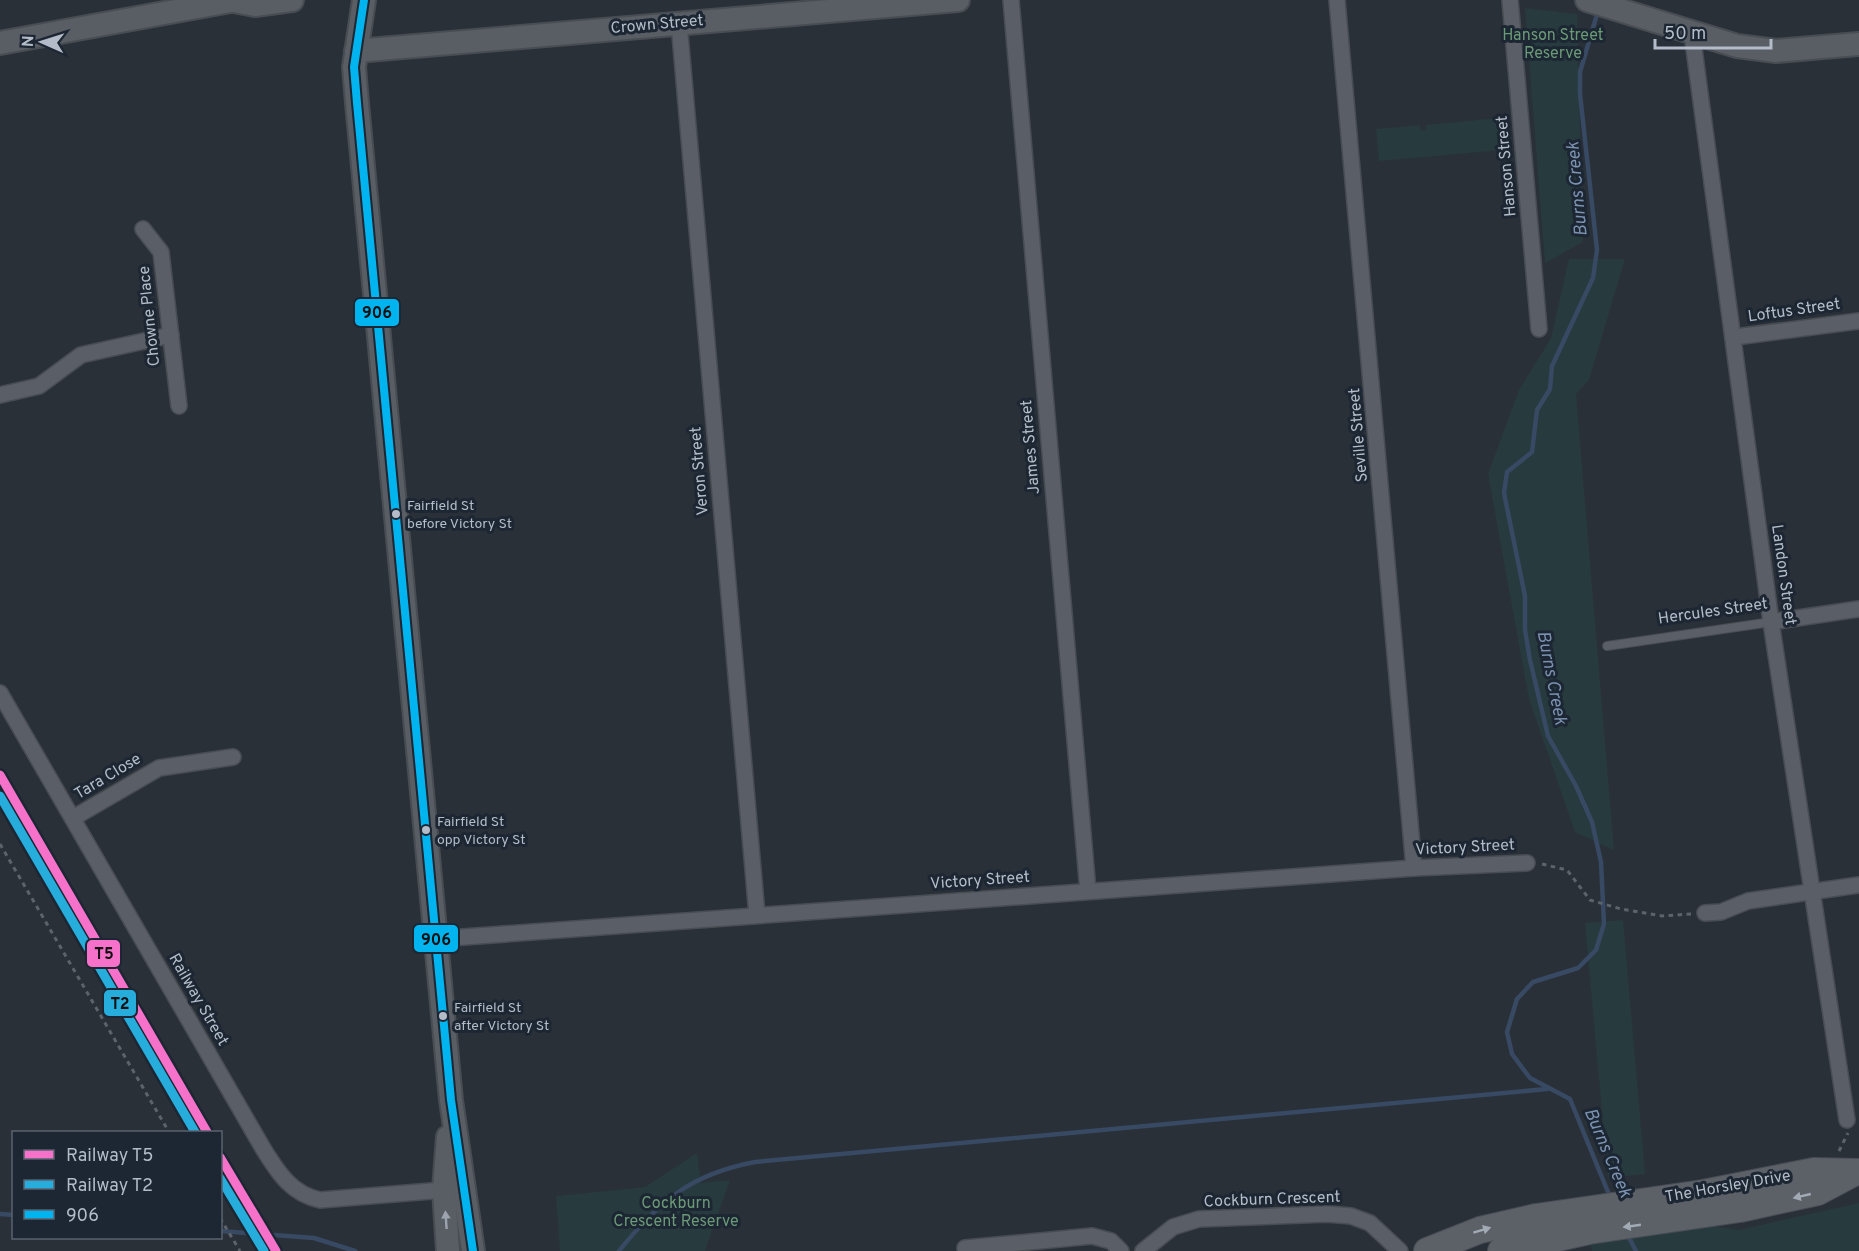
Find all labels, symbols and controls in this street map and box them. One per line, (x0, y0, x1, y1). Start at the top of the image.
street label: Crown Street (610, 11, 704, 39)
north arrow (12, 12, 72, 72)
scale bar (1655, 12, 1770, 50)
text: 50 m (1664, 23, 1706, 46)
park label: Hanson Street Reserve (1502, 26, 1604, 64)
text: N (19, 35, 39, 48)
street label: Hanson Street (1493, 115, 1521, 217)
water label: Burns Creek (1562, 140, 1594, 237)
street label: Chowne Place (135, 265, 165, 367)
street label: Loftus Street (1746, 295, 1842, 327)
line badge: 906 (354, 298, 400, 327)
text: 906 (362, 304, 392, 324)
street label: Seville Street (1345, 387, 1373, 483)
street label: James Street (1017, 399, 1045, 495)
street label: Veron Street (686, 426, 714, 516)
place label: Fairfield St before Victory St (407, 498, 512, 533)
marker: Fairfield St before Victory St (390, 508, 402, 520)
street label: Landon Street (1766, 523, 1800, 627)
street label: Hercules Street (1657, 594, 1769, 630)
water label: Burns Creek (1531, 629, 1572, 728)
street label: Tara Close (71, 749, 145, 805)
place label: Fairfield St opp Victory St (437, 814, 525, 849)
marker: Fairfield St opp Victory St (420, 824, 432, 836)
street label: Victory Street (1415, 835, 1515, 861)
street label: Victory Street (930, 868, 1030, 894)
line badge: 906 (413, 924, 459, 953)
text: 906 (421, 931, 451, 951)
line badge: T5 (86, 939, 121, 968)
text: T5 (94, 945, 114, 965)
street label: Railway Street (164, 950, 232, 1050)
line badge: T2 (103, 989, 137, 1017)
text: T2 (110, 995, 130, 1015)
place label: Fairfield St after Victory St (454, 1000, 549, 1035)
marker: Fairfield St after Victory St (437, 1010, 449, 1022)
water label: Burns Creek (1578, 1105, 1637, 1202)
legend (12, 1131, 222, 1239)
text: Railway T5 (66, 1145, 153, 1168)
street label: The Horsley Drive (1664, 1166, 1792, 1208)
text: Railway T2 (66, 1175, 153, 1198)
street label: Cockburn Crescent (1203, 1188, 1341, 1212)
one-way arrow (1793, 1191, 1811, 1201)
park label: Cockburn Crescent Reserve (613, 1194, 739, 1232)
text: 906 (66, 1205, 99, 1228)
one-way arrow (441, 1211, 451, 1230)
one-way arrow (1623, 1221, 1642, 1230)
one-way arrow (1473, 1225, 1491, 1234)

